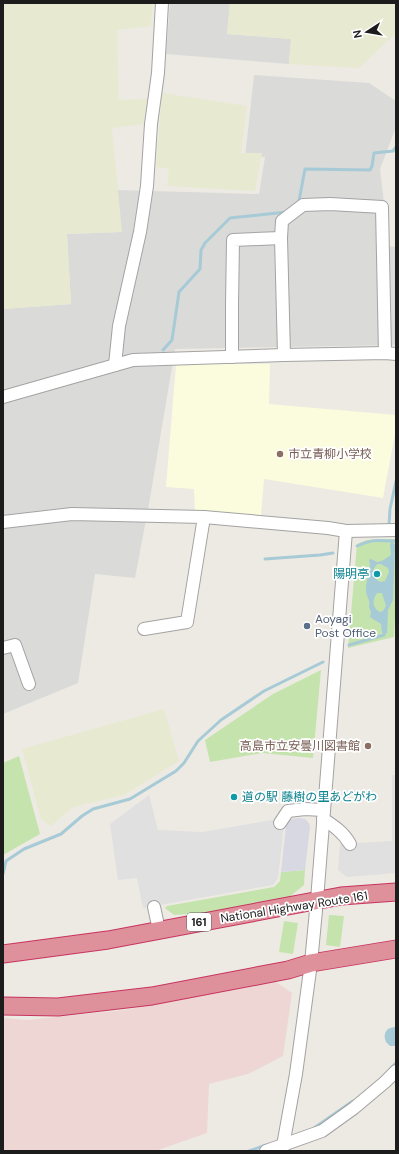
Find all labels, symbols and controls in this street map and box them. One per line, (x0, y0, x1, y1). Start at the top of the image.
north arrow (347, 12, 387, 52)
text: N (350, 29, 365, 39)
place label: 市立青柳小学校 (288, 446, 372, 462)
marker: 市立青柳小学校 (275, 449, 285, 459)
place label: 陽明亭 (333, 566, 369, 582)
marker: 陽明亭 (372, 569, 382, 579)
place label: Aoyagi Post Office (315, 611, 376, 641)
marker: Aoyagi Post Office (302, 621, 312, 631)
place label: 高島市立安曇川図書館 (240, 738, 360, 754)
marker: 高島市立安曇川図書館 (363, 741, 373, 751)
place label: 道の駅 藤樹の里あどがわ (242, 789, 377, 805)
marker: 道の駅 藤樹の里あどがわ (229, 792, 239, 802)
street label: National Highway Route 161 (219, 887, 369, 927)
road number: 161 (187, 913, 211, 931)

